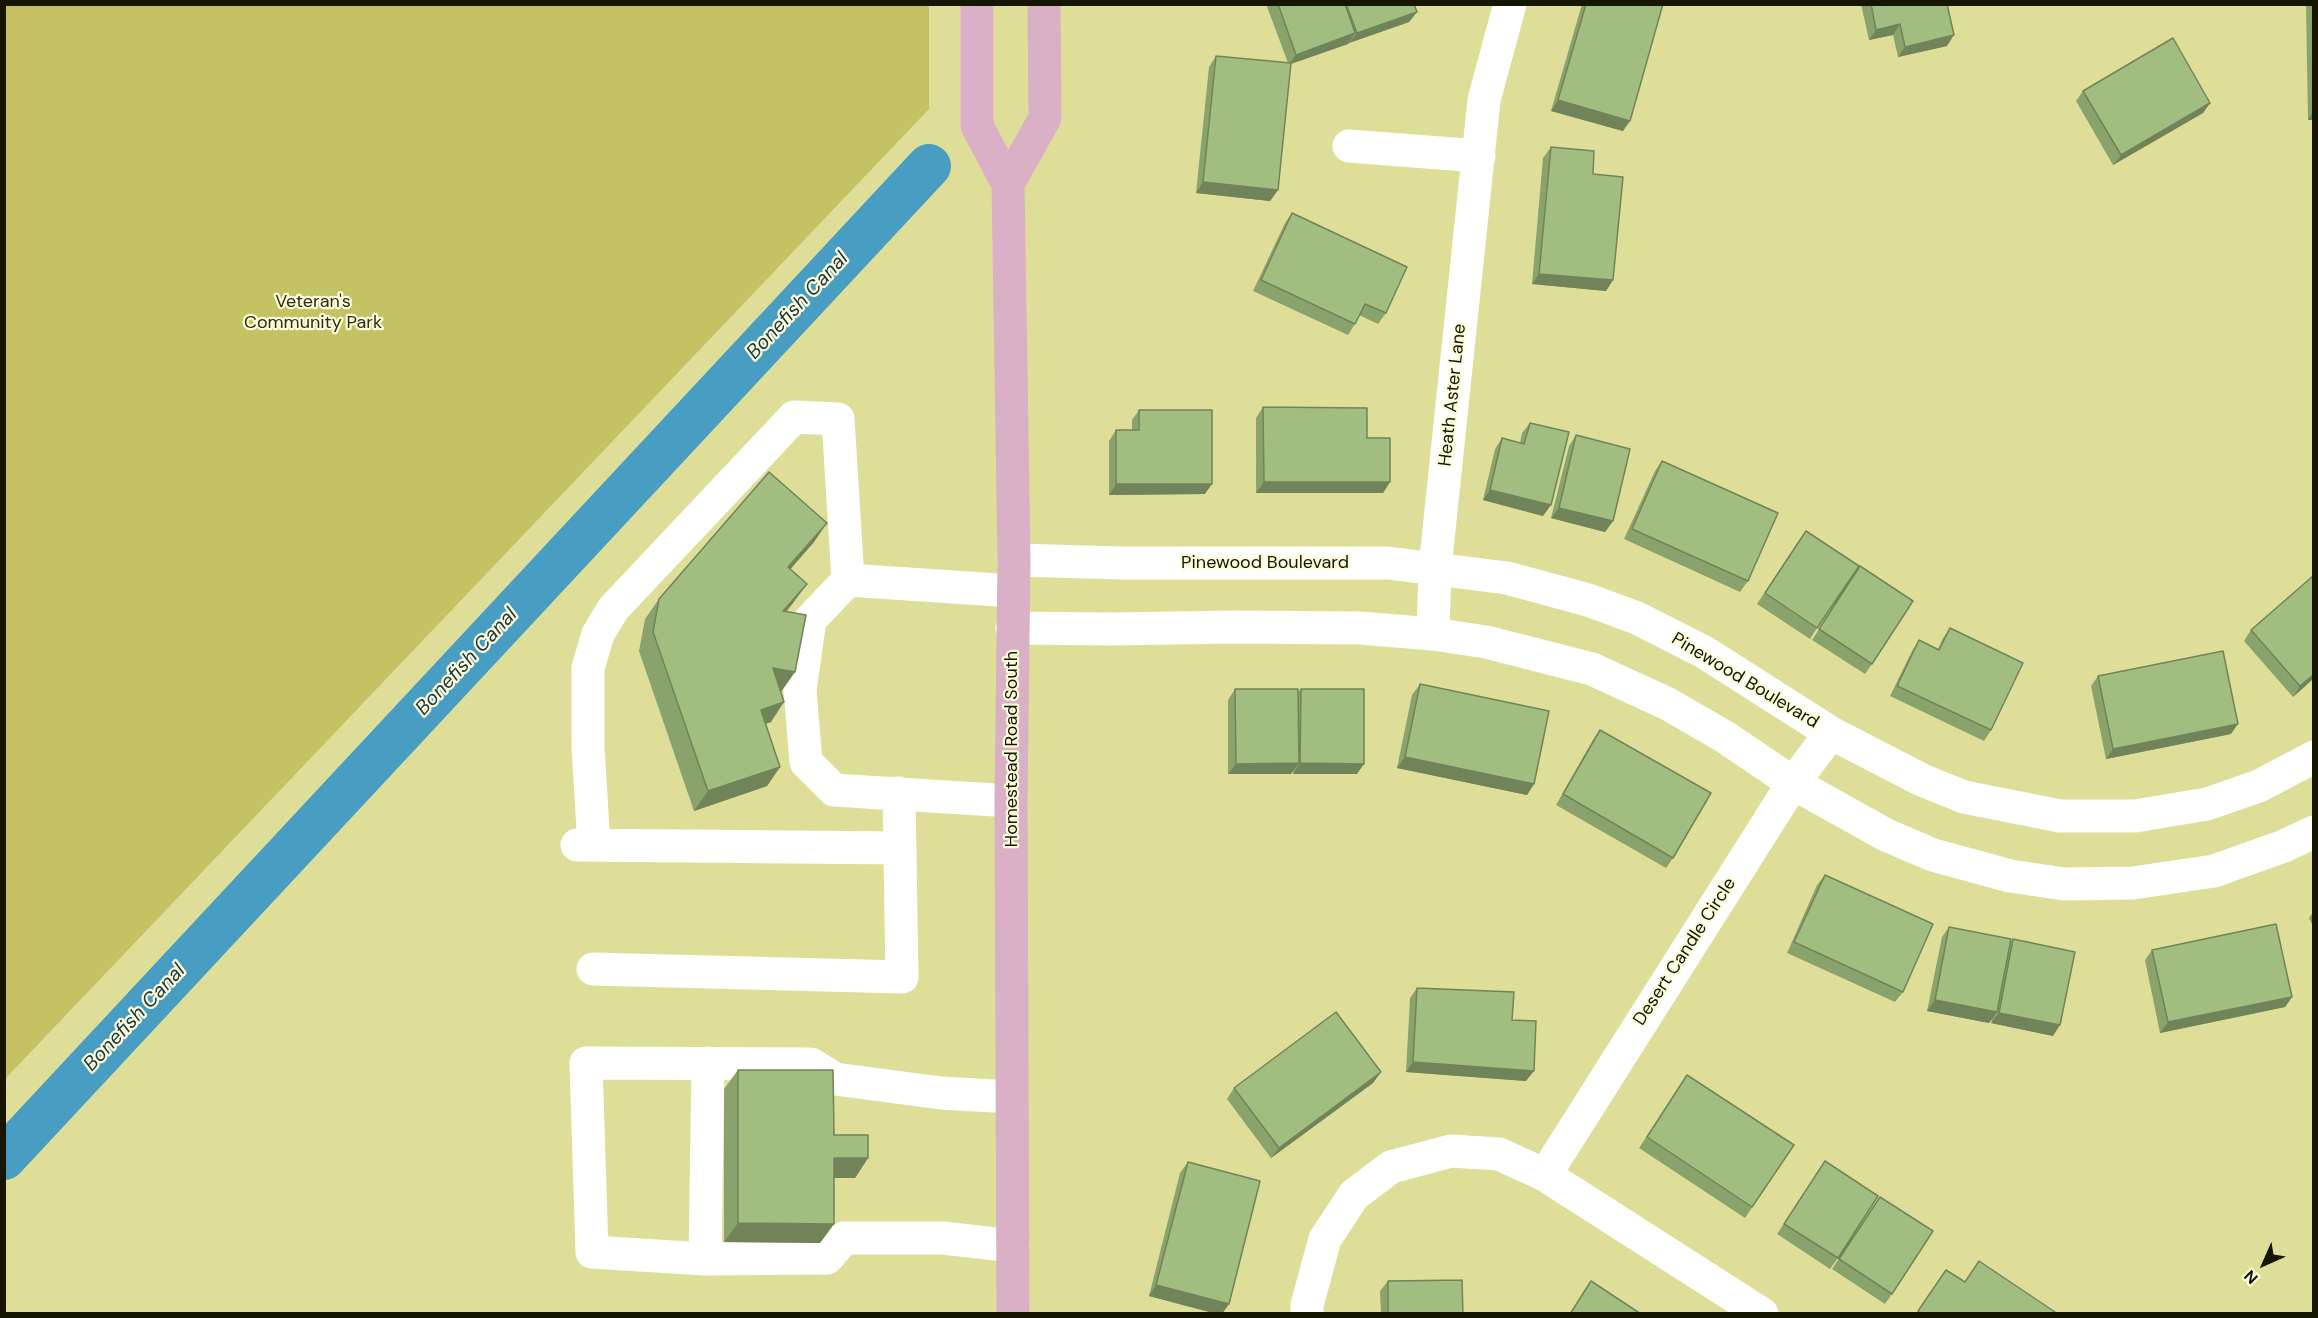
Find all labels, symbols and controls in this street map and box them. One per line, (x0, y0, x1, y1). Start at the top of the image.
water label: Bonefish Canal (742, 247, 854, 365)
park label: Veteran's Community Park (244, 291, 382, 334)
street label: Heath Aster Lane (1435, 323, 1471, 467)
street label: Pinewood Boulevard (1181, 552, 1349, 574)
water label: Bonefish Canal (411, 603, 523, 721)
street label: Pinewood Boulevard (1667, 628, 1823, 734)
street label: Homestead Road South (1001, 651, 1023, 847)
street label: Desert Candle Circle (1629, 874, 1741, 1030)
water label: Bonefish Canal (79, 959, 191, 1077)
north arrow (2234, 1234, 2294, 1294)
text: N (2239, 1266, 2262, 1289)

